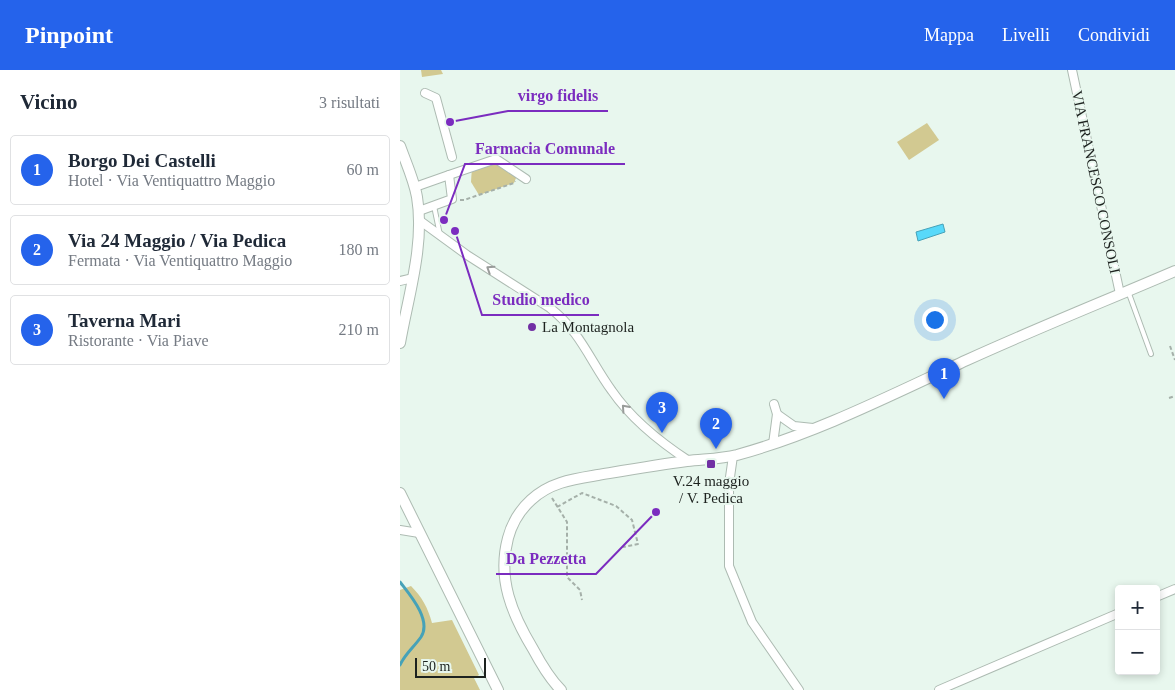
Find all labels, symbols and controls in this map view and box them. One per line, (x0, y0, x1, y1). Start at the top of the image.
text: Pinpoint (25, 22, 113, 48)
text: Mappa (924, 25, 974, 45)
text: Livelli (1002, 25, 1050, 45)
text: Condividi (1078, 25, 1150, 45)
callout: virgo fidelis (508, 80, 608, 111)
text: virgo fidelis (518, 87, 598, 105)
street label: VIA FRANCESCO CONSOLI (1069, 89, 1123, 275)
text: Vicino (20, 90, 78, 114)
text: 3 risultati (319, 94, 380, 111)
callout: Farmacia Comunale (465, 133, 625, 164)
text: Farmacia Comunale (475, 140, 615, 157)
text: Borgo Dei Castelli (68, 150, 216, 171)
text: 1 (33, 161, 41, 178)
text: 60 m (347, 161, 379, 178)
text: Hotel · Via Ventiquattro Maggio (68, 172, 275, 189)
text: Via 24 Maggio / Via Pedica (68, 230, 286, 251)
text: 2 (33, 241, 41, 258)
text: 180 m (339, 241, 379, 258)
text: Fermata · Via Ventiquattro Maggio (68, 252, 292, 269)
one-way arrow (486, 266, 495, 275)
callout: Studio medico (482, 284, 599, 315)
text: Studio medico (492, 291, 590, 308)
your location (922, 307, 948, 333)
text: Taverna Mari (68, 310, 181, 331)
place label: La Montagnola (542, 319, 634, 335)
text: 3 (33, 321, 41, 338)
text: 210 m (339, 321, 379, 338)
marker: La Montagnola (526, 321, 538, 333)
text: Ristorante · Via Piave (68, 332, 209, 349)
pin: 1 (928, 358, 960, 399)
pin: 3 (646, 392, 678, 433)
one-way arrow (622, 404, 631, 413)
pin: 2 (700, 408, 732, 449)
marker: V.24 maggio / V. Pedica (705, 458, 717, 470)
place label: V.24 maggio / V. Pedica (673, 473, 749, 506)
callout: Da Pezzetta (496, 543, 596, 574)
text: Da Pezzetta (506, 550, 586, 567)
map controls (1115, 585, 1160, 675)
button: + (1115, 585, 1160, 630)
button: − (1115, 630, 1160, 675)
scale bar (415, 655, 486, 678)
text: 50 m (422, 659, 450, 674)

